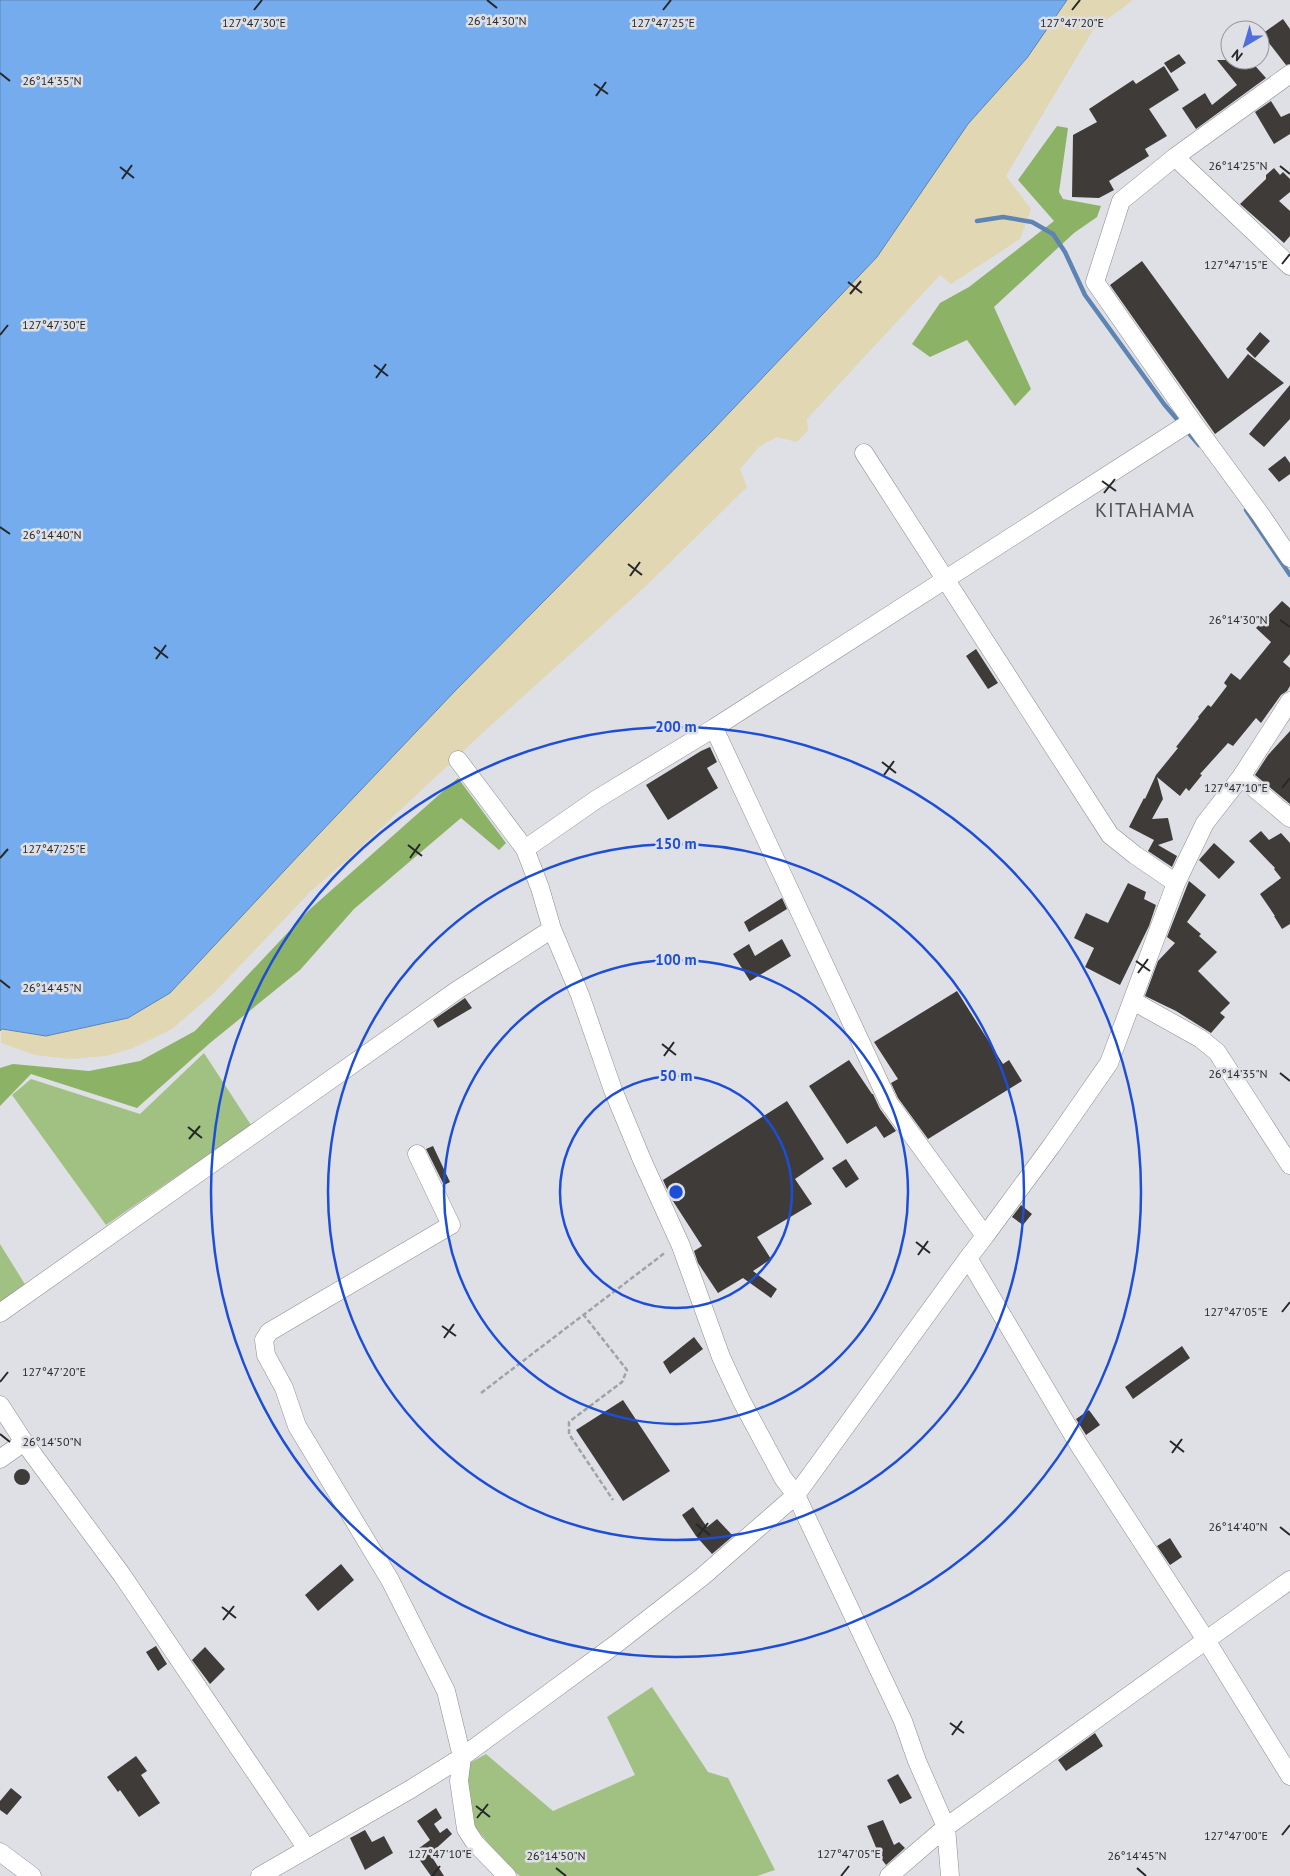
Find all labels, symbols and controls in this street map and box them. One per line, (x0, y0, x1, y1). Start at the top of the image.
text: 26°14'30"N (467, 13, 527, 28)
text: 127°47'30"E (222, 15, 286, 30)
text: 127°47'25"E (631, 15, 695, 30)
text: 127°47'20"E (1040, 15, 1104, 30)
north arrow (1220, 20, 1270, 70)
text: N (1228, 45, 1246, 65)
text: 26°14'35"N (22, 73, 82, 88)
text: 26°14'25"N (1208, 158, 1268, 173)
text: 127°47'15"E (1204, 257, 1268, 272)
text: 127°47'30"E (22, 317, 86, 332)
district label: KITAHAMA (1095, 497, 1195, 523)
text: 26°14'40"N (22, 527, 82, 542)
text: 26°14'30"N (1208, 612, 1268, 627)
text: 200 m (655, 717, 697, 736)
text: 127°47'10"E (1204, 780, 1268, 795)
text: 150 m (655, 834, 697, 853)
text: 127°47'25"E (22, 841, 86, 856)
text: 100 m (655, 950, 697, 969)
text: 26°14'45"N (22, 980, 82, 995)
text: 50 m (660, 1066, 692, 1085)
text: 26°14'35"N (1208, 1066, 1268, 1081)
centre of rings (667, 1183, 685, 1201)
text: 127°47'05"E (1204, 1304, 1268, 1319)
text: 127°47'20"E (22, 1364, 86, 1379)
text: 26°14'50"N (22, 1434, 82, 1449)
text: 26°14'40"N (1208, 1519, 1268, 1534)
text: 127°47'00"E (1204, 1828, 1268, 1843)
text: 127°47'10"E (408, 1846, 472, 1861)
text: 127°47'05"E (817, 1846, 881, 1861)
text: 26°14'50"N (526, 1848, 586, 1863)
text: 26°14'45"N (1107, 1848, 1167, 1863)

